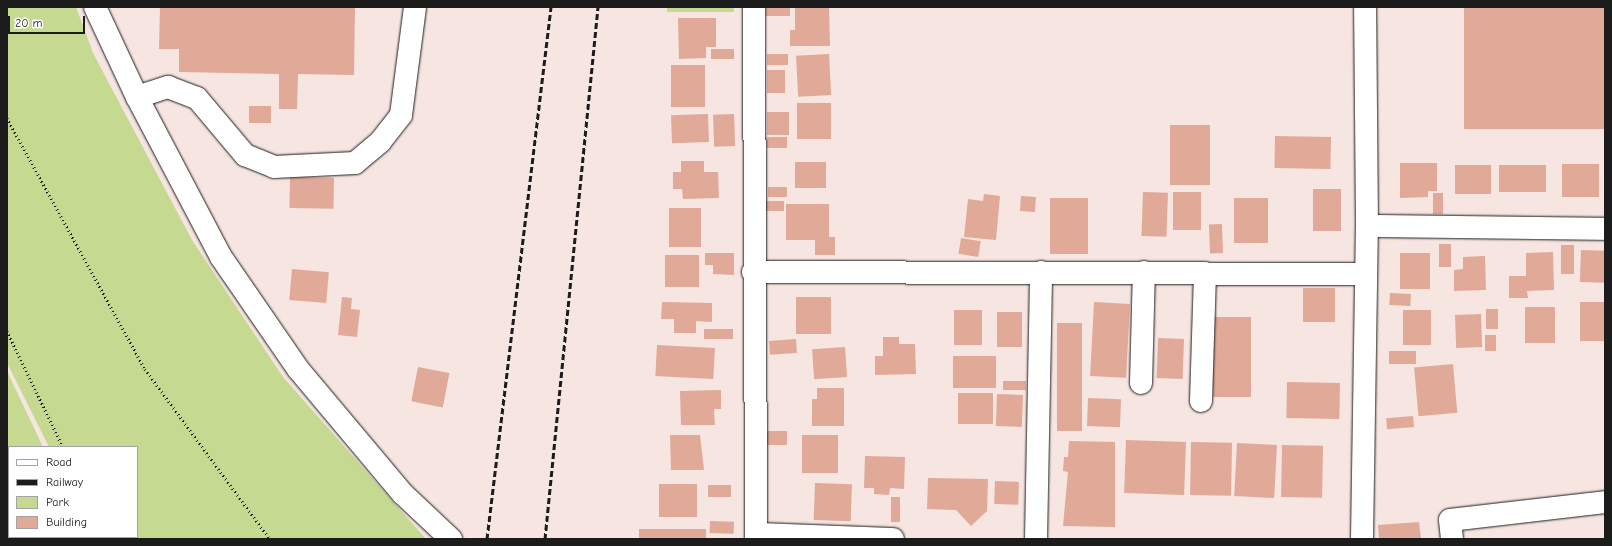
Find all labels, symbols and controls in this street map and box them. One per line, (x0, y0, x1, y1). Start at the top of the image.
scale bar (10, 8, 87, 34)
text: 20 m (15, 16, 43, 30)
legend (8, 446, 138, 538)
text: Road (46, 455, 72, 469)
text: Railway (46, 475, 83, 489)
text: Park (46, 495, 69, 509)
text: Building (46, 515, 87, 529)

